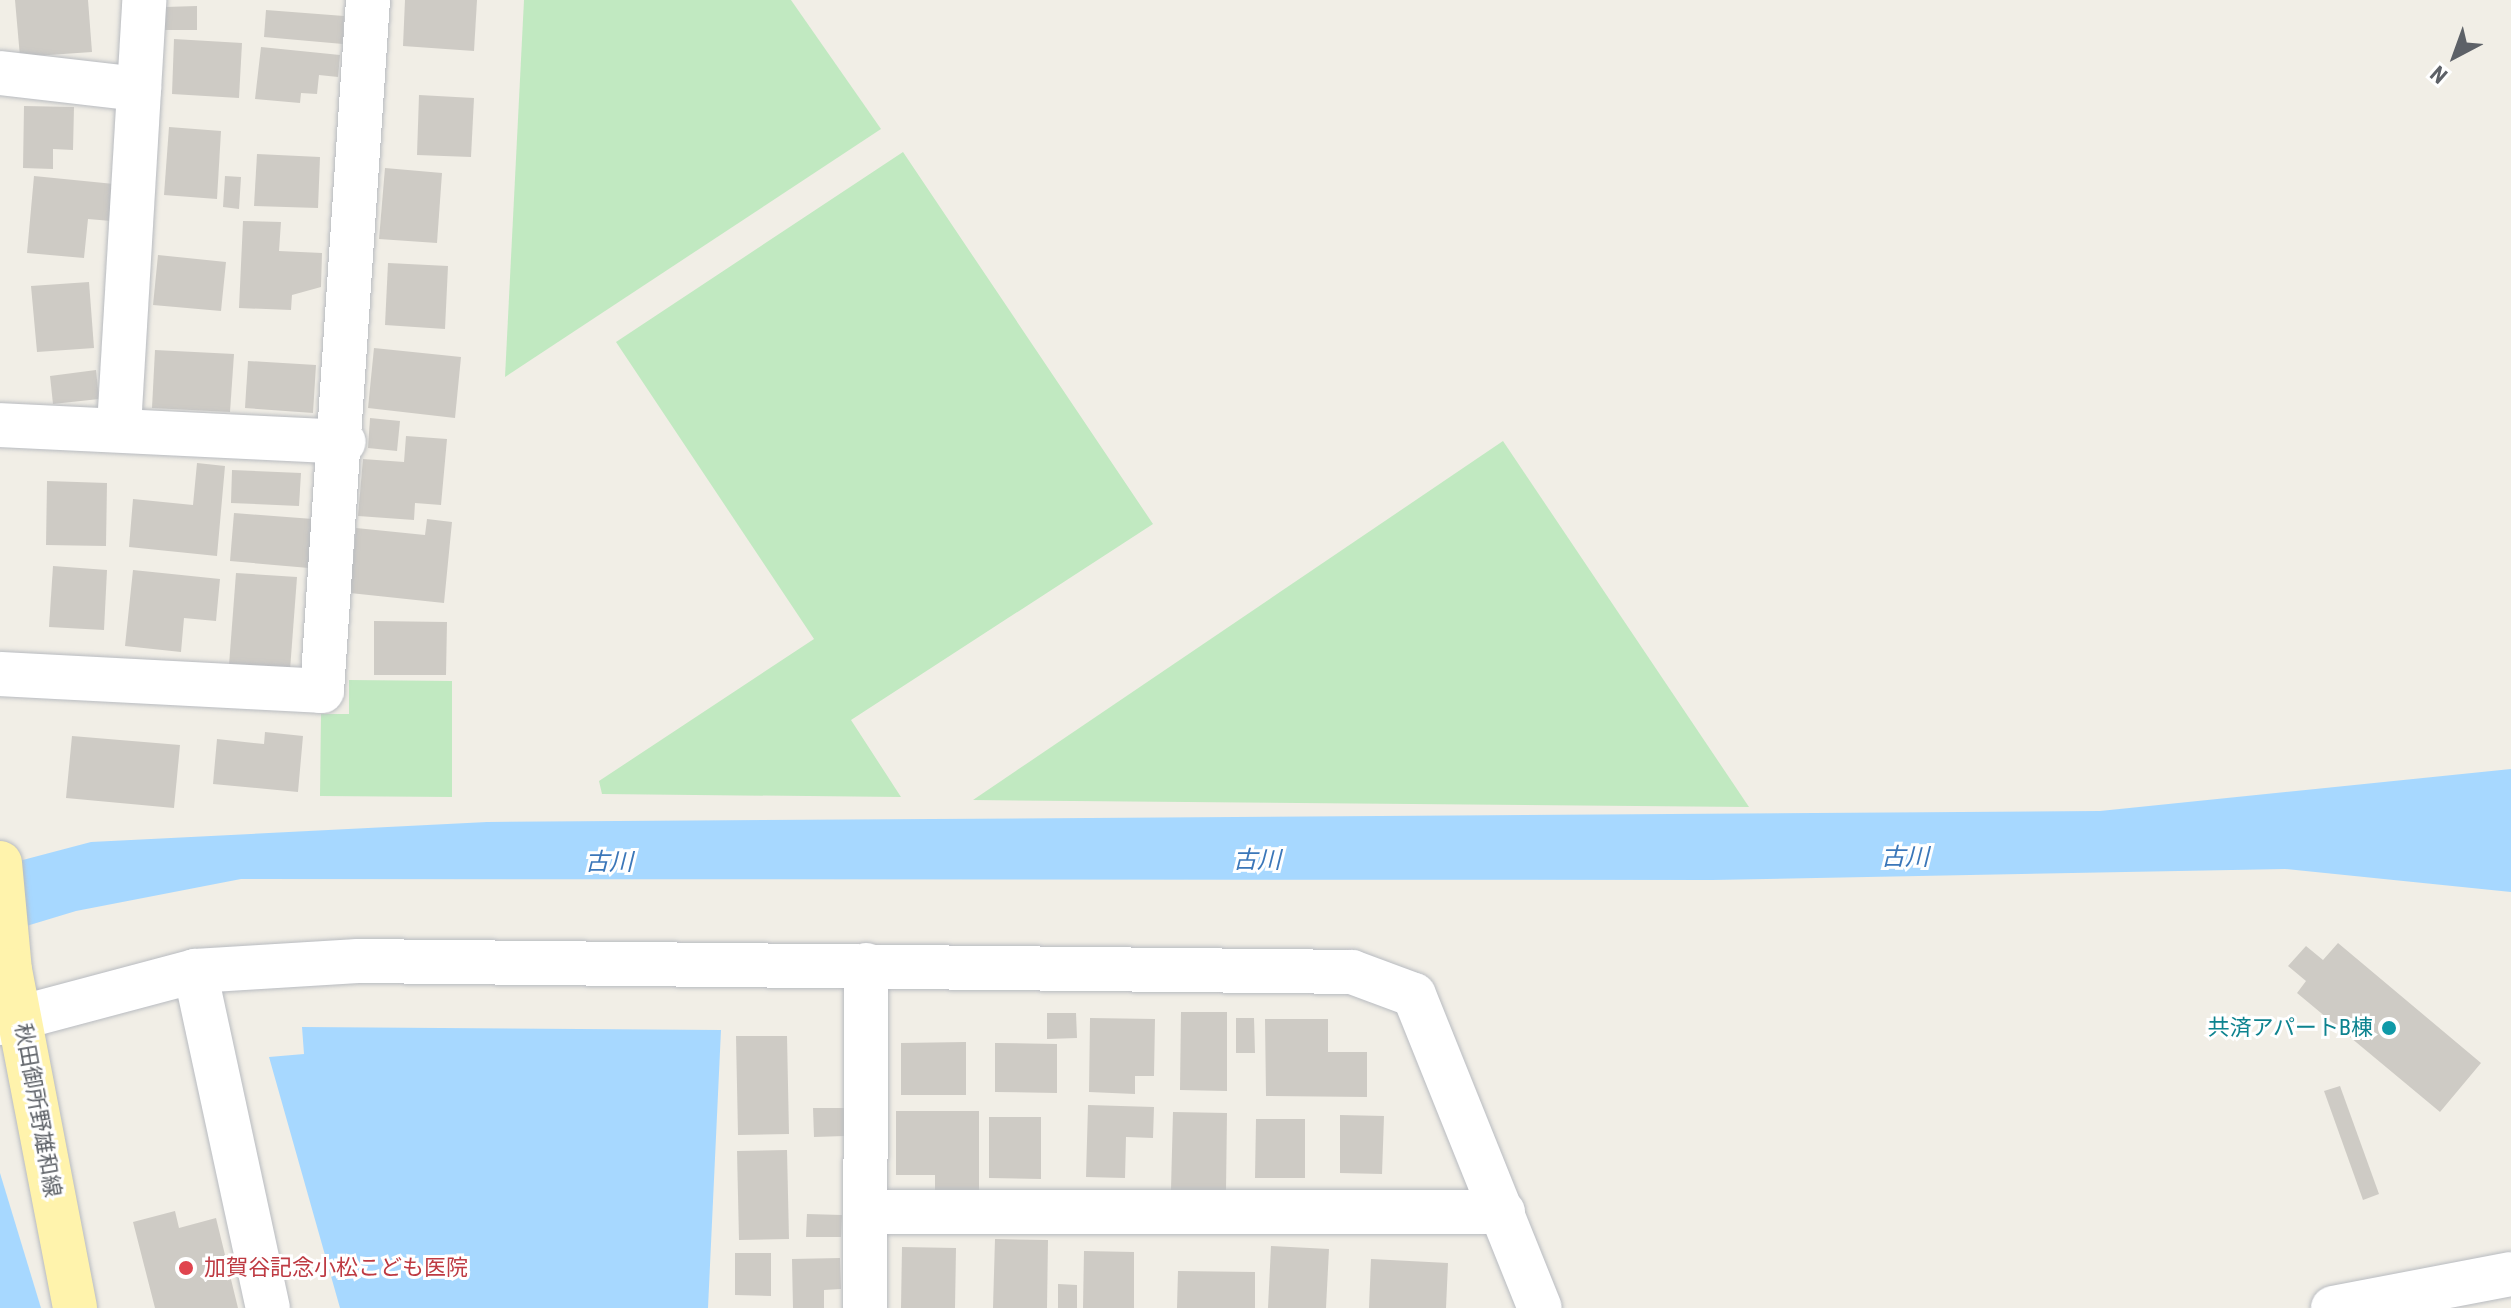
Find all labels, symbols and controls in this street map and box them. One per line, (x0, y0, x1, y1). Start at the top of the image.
north arrow (2415, 16, 2495, 96)
text: N (2426, 61, 2452, 88)
water label: 古川 (1881, 844, 1929, 872)
water label: 古川 (1233, 847, 1281, 875)
water label: 古川 (585, 849, 633, 877)
place label: 共済アパートB棟 (2207, 1015, 2373, 1041)
marker: 共済アパートB棟 (2380, 1019, 2398, 1037)
street label: 秋田御所野雄和線 (10, 1021, 66, 1199)
place label: 加賀谷記念小松こども医院 (204, 1255, 468, 1281)
marker: 加賀谷記念小松こども医院 (175, 1257, 197, 1279)

